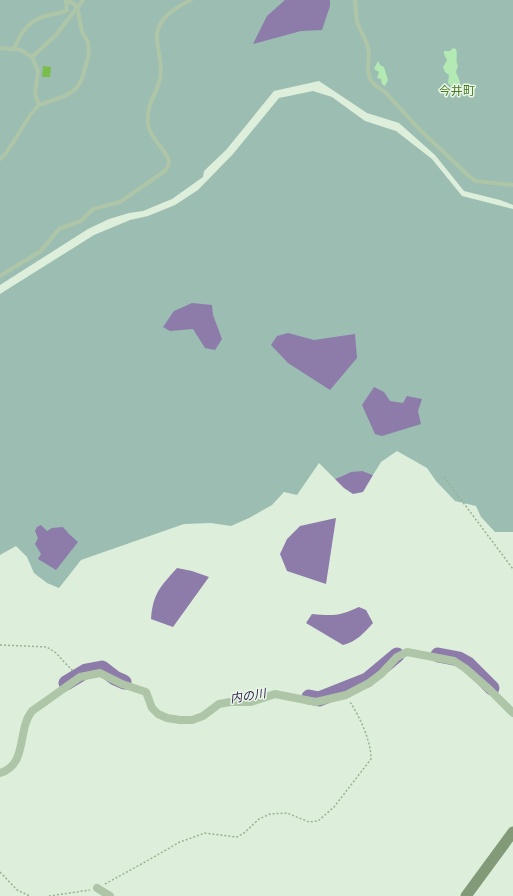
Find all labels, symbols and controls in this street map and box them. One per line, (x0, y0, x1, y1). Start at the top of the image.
district label: 今井町 (439, 83, 475, 99)
water label: 内の川 (229, 685, 269, 707)

